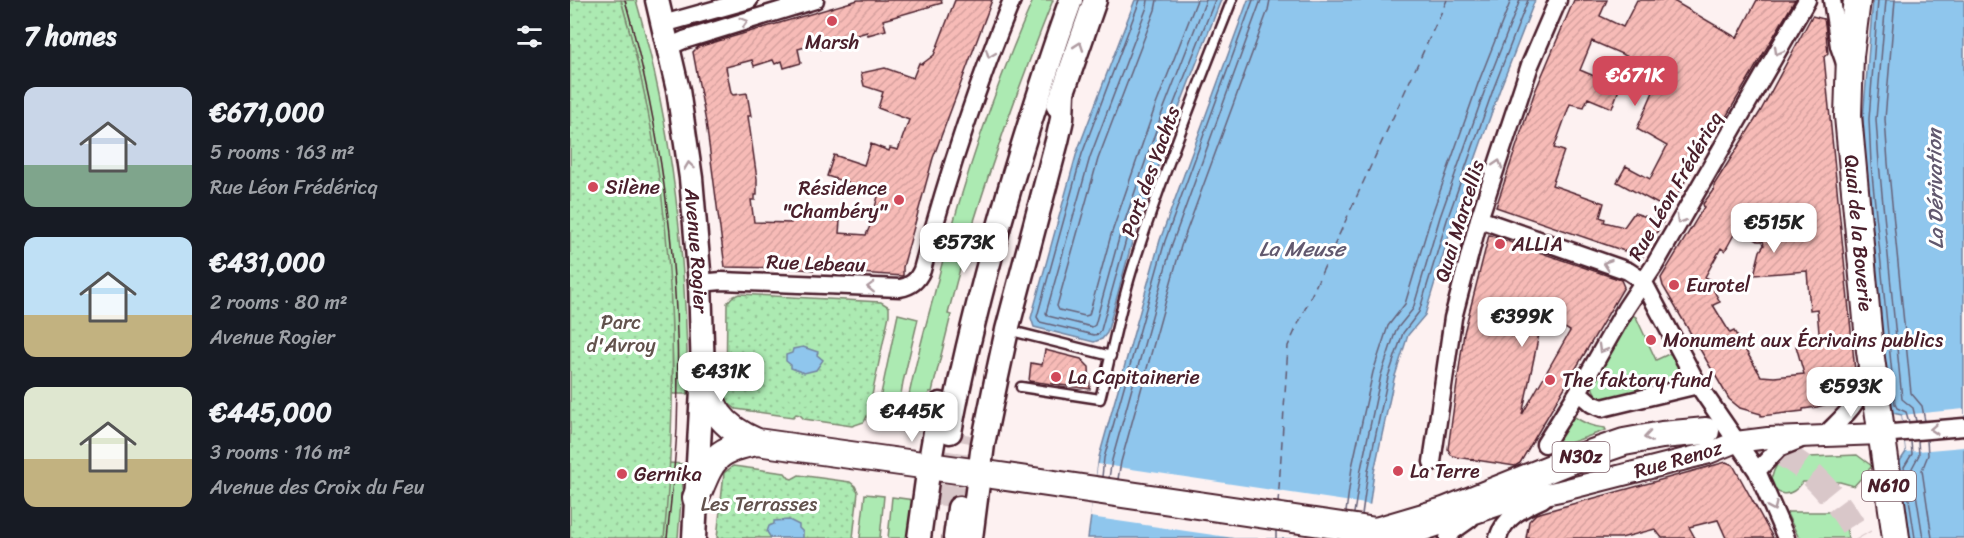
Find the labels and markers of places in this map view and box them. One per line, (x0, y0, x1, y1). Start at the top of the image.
marker: Marsh (825, 14, 839, 28)
place label: Marsh (805, 25, 859, 60)
pin: €671K (1593, 56, 1677, 107)
place label: Silène (605, 170, 660, 205)
place label: Résidence "Chambéry" (783, 171, 889, 229)
marker: Silène (586, 180, 600, 194)
marker: Résidence "Chambéry" (892, 193, 906, 207)
pin: €515K (1732, 203, 1816, 254)
pin: €573K (922, 223, 1006, 274)
place label: ALLIA (1511, 227, 1563, 262)
marker: ALLIA (1493, 237, 1507, 251)
place label: Eurotel (1686, 268, 1751, 303)
marker: Eurotel (1667, 278, 1681, 292)
pin: €399K (1480, 297, 1564, 348)
place label: Monument aux Écrivains publics (1663, 323, 1944, 358)
marker: Monument aux Écrivains publics (1644, 333, 1658, 347)
pin: €431K (679, 352, 763, 403)
place label: La Capitainerie (1068, 360, 1200, 395)
place label: The faktory fund (1562, 363, 1713, 398)
pin: €593K (1809, 367, 1893, 418)
marker: La Capitainerie (1049, 370, 1063, 384)
marker: The faktory fund (1543, 373, 1557, 387)
pin: €445K (870, 392, 954, 443)
place label: La Terre (1410, 454, 1480, 489)
place label: Gernika (634, 457, 702, 492)
marker: La Terre (1391, 464, 1405, 478)
marker: Gernika (615, 467, 629, 481)

